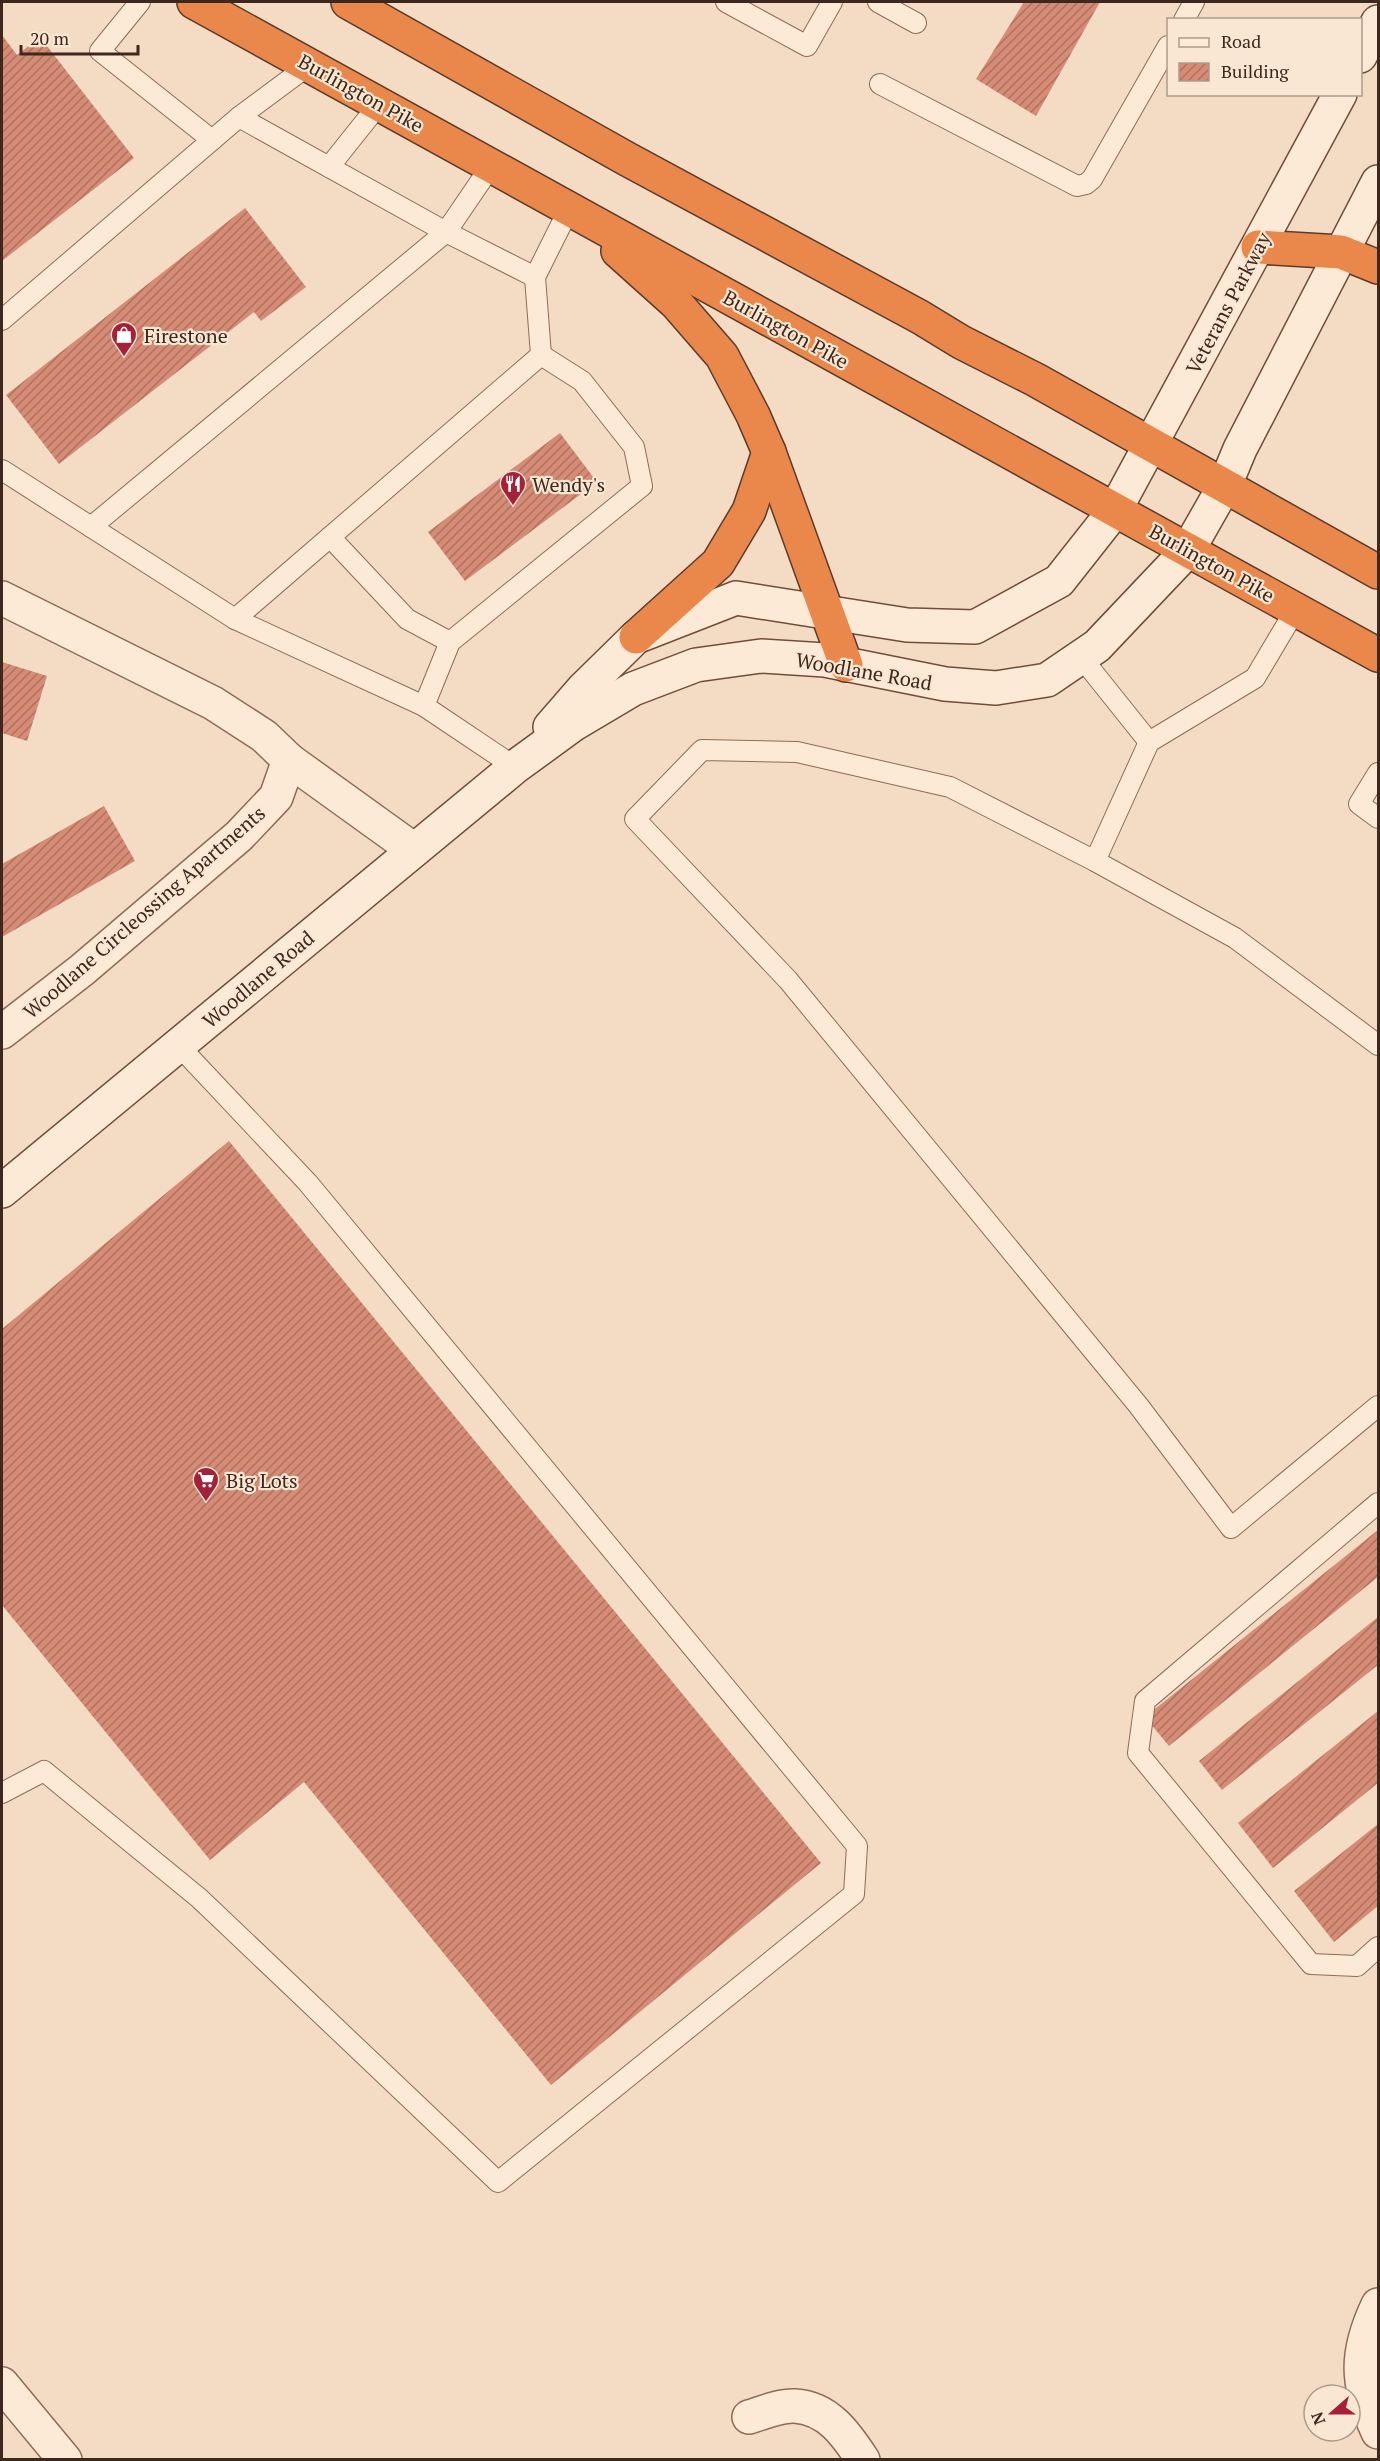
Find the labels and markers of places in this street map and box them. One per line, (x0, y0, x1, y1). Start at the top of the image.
shop icon: Firestone (109, 320, 139, 358)
place label: Firestone (144, 322, 228, 349)
restaurant icon: Wendy's (498, 469, 528, 507)
place label: Wendy's (532, 471, 605, 498)
supermarket icon: Big Lots (191, 1465, 221, 1503)
place label: Big Lots (226, 1467, 298, 1494)

